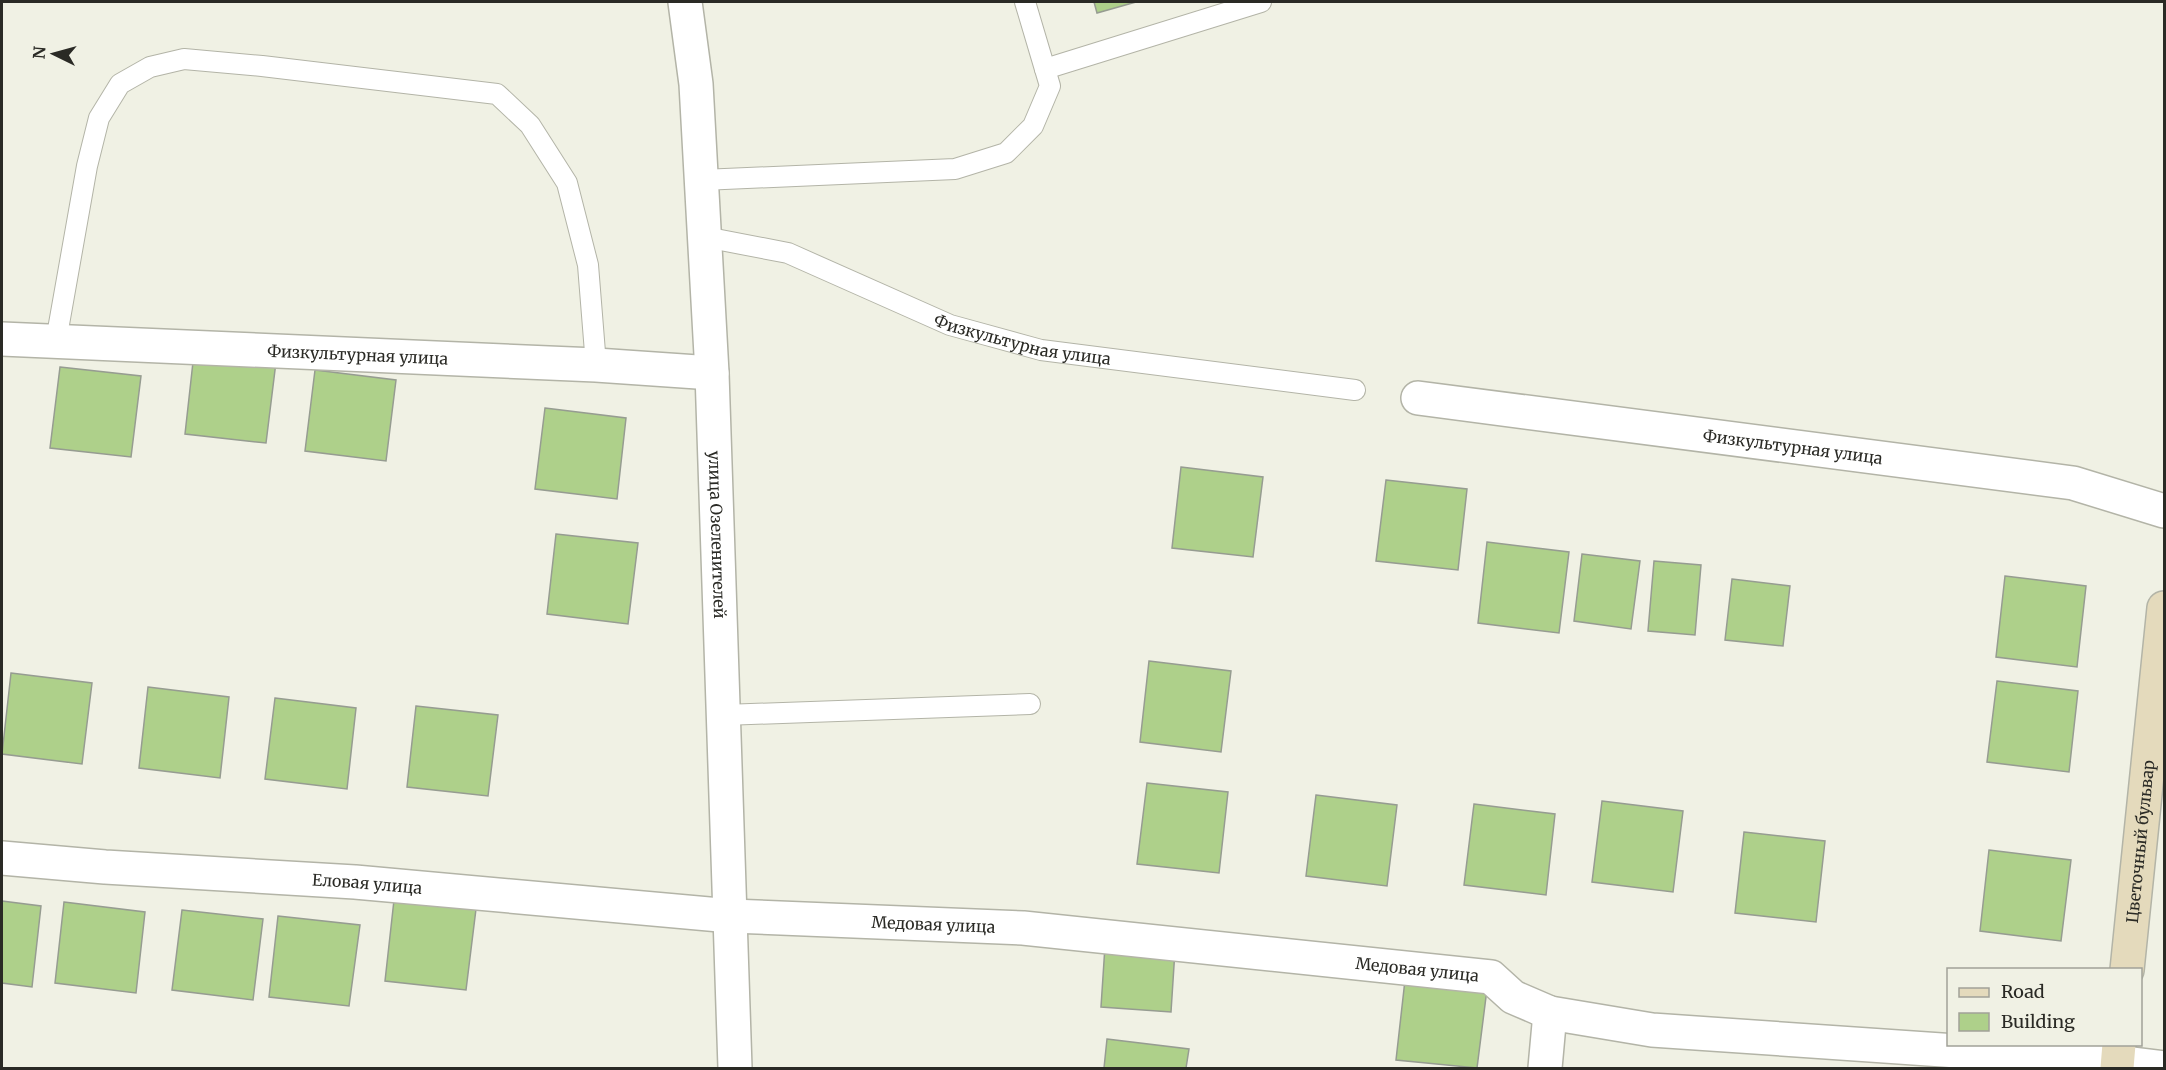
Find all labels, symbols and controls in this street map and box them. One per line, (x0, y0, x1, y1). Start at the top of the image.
north arrow (24, 24, 84, 84)
text: N (29, 45, 50, 60)
street label: Физкультурная улица (931, 309, 1112, 369)
street label: Физкультурная улица (267, 341, 449, 369)
street label: Физкультурная улица (1702, 425, 1884, 468)
street label: улица Озеленителей (705, 451, 730, 619)
street label: Цветочный бульвар (2122, 759, 2158, 924)
street label: Еловая улица (311, 869, 423, 898)
street label: Медовая улица (871, 912, 996, 937)
street label: Медовая улица (1355, 953, 1480, 986)
legend (1947, 968, 2142, 1046)
text: Road (2001, 980, 2045, 1003)
text: Building (2001, 1010, 2075, 1033)

